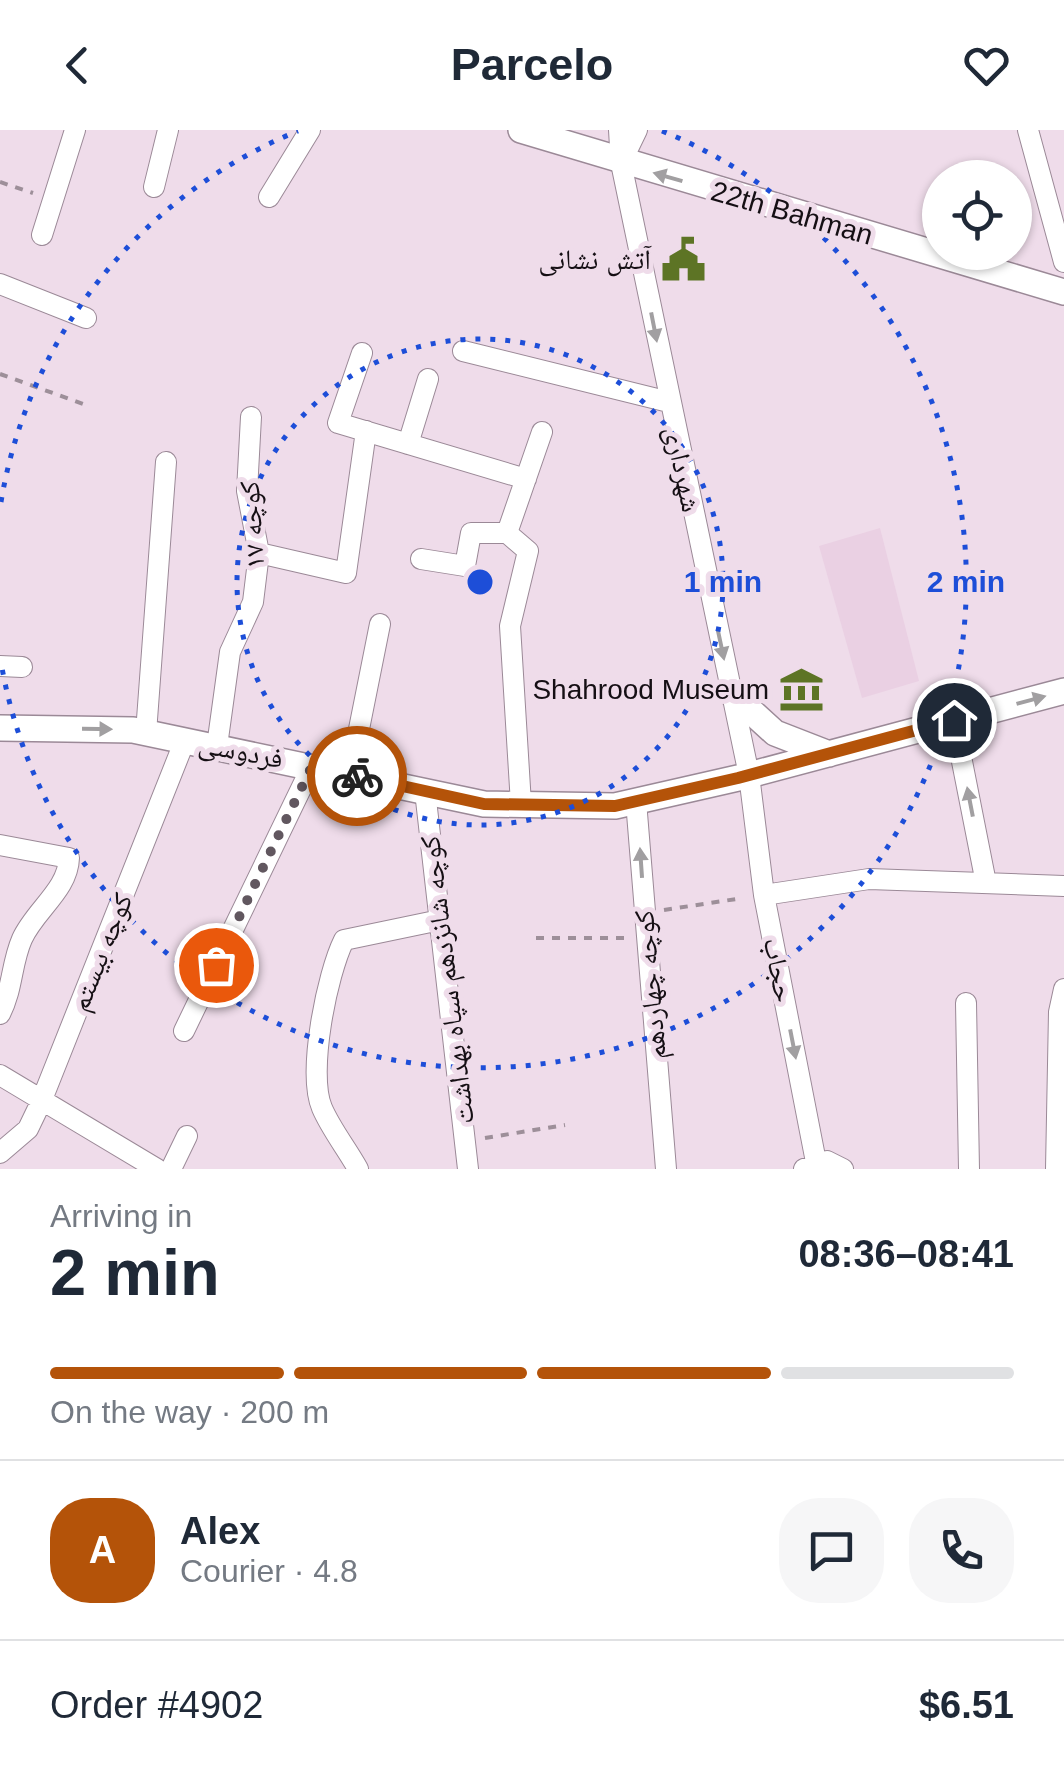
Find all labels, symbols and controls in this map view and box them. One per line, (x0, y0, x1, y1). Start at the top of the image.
icon: back (50, 38, 105, 93)
icon: heart (959, 38, 1014, 93)
text: Parcelo (451, 39, 613, 90)
map controls (922, 160, 1032, 270)
button: locate (922, 160, 1032, 270)
one-way arrow (652, 168, 683, 184)
street label: 22th Bahman (708, 175, 876, 251)
public building icon: آتش نشانی (660, 235, 708, 283)
place label: آتش نشانی (538, 244, 652, 277)
one-way arrow (646, 312, 662, 343)
street label: شهرداری (658, 423, 707, 515)
street label: ۱۷ کوچه (233, 480, 271, 570)
centre of rings (462, 564, 498, 600)
text: 1 min (684, 565, 762, 598)
text: 2 min (927, 565, 1005, 598)
one-way arrow (713, 630, 729, 661)
museum icon: Shahrood Museum (778, 665, 826, 713)
place label: Shahrood Museum (532, 674, 769, 705)
pin (912, 678, 997, 763)
one-way arrow (1016, 691, 1047, 707)
icon: home (927, 693, 982, 748)
one-way arrow (82, 721, 114, 737)
courier (307, 726, 407, 826)
street label: فردوسی (196, 728, 286, 776)
icon: bike (330, 749, 385, 804)
one-way arrow (961, 786, 977, 817)
street label: کوچه شانزدهم سپاه بهداشت (414, 833, 483, 1126)
one-way arrow (633, 846, 649, 878)
street label: کوچه بیستم (63, 888, 142, 1017)
street label: کوچه چهاردهم (628, 908, 675, 1061)
pin (174, 923, 259, 1008)
street label: حجاب (758, 935, 800, 1005)
icon: bag (189, 938, 244, 993)
one-way arrow (786, 1029, 802, 1060)
text: Arriving in (50, 1198, 192, 1234)
text: 08:36–08:41 (798, 1233, 1014, 1275)
text: 2 min (50, 1236, 220, 1309)
text: On the way · 200 m (50, 1394, 329, 1430)
button: chat (779, 1498, 884, 1603)
button: phone (909, 1498, 1014, 1603)
text: Alex (180, 1510, 260, 1552)
text: A (89, 1529, 116, 1571)
text: Courier · 4.8 (180, 1553, 358, 1589)
text: Order #4902 (50, 1684, 263, 1726)
text: $6.51 (919, 1684, 1014, 1726)

